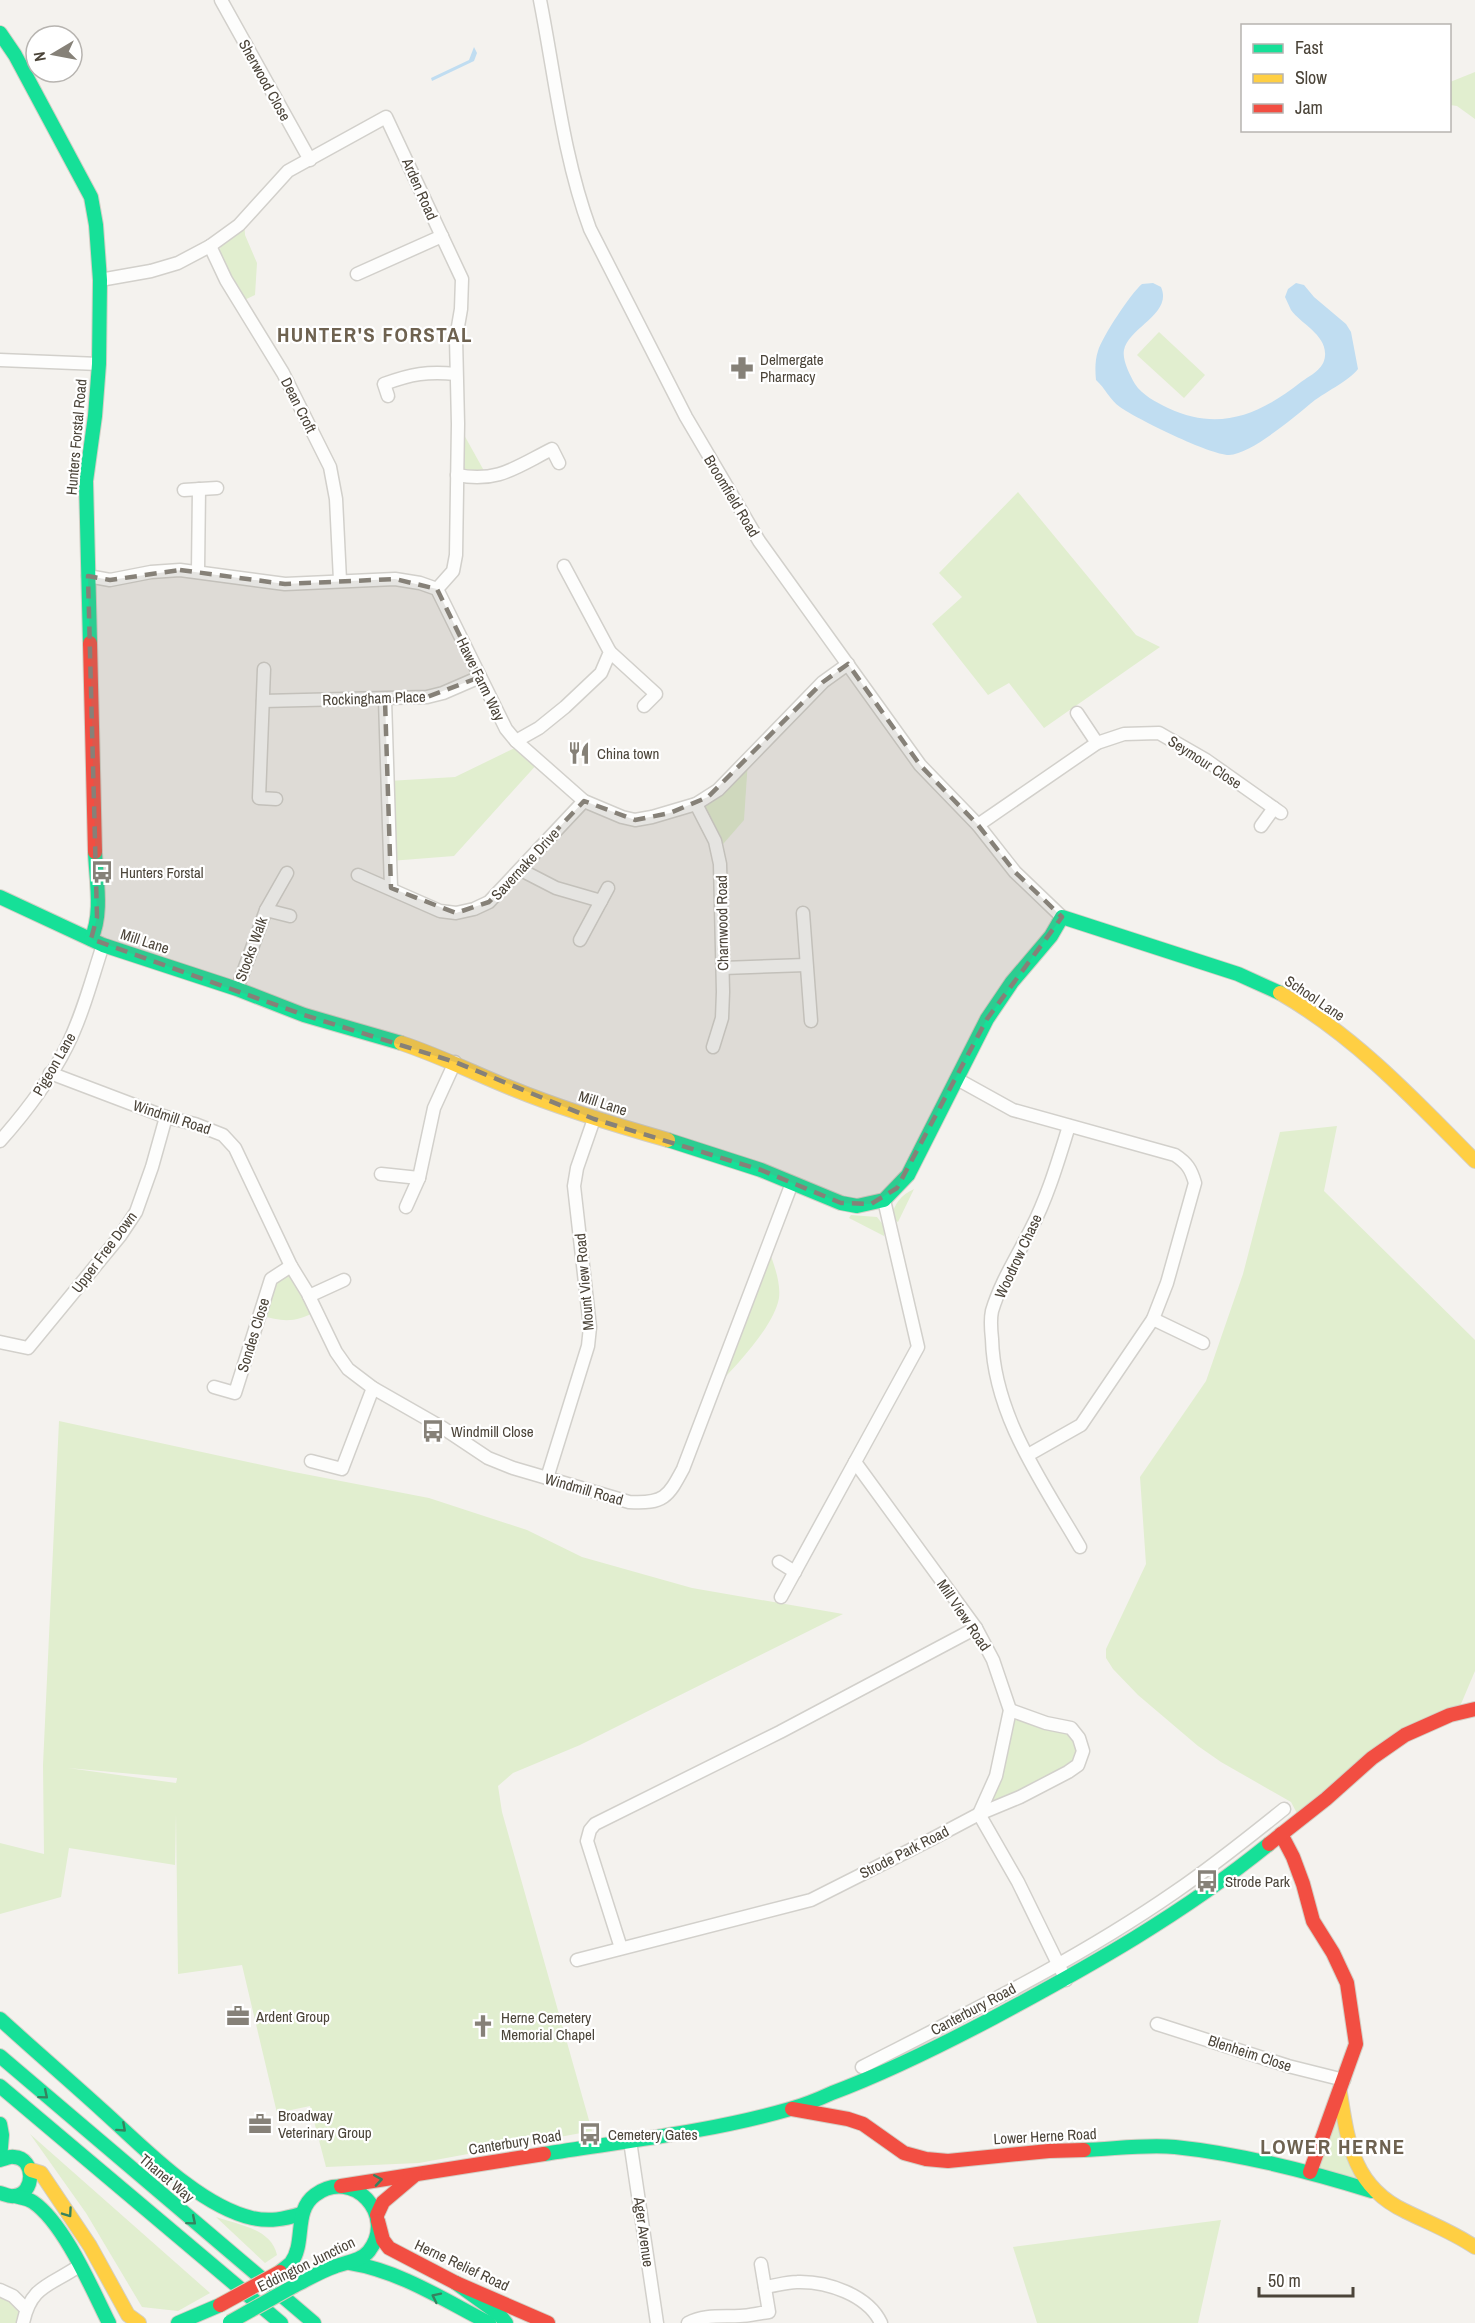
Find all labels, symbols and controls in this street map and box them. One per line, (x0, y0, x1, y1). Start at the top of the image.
north arrow (24, 24, 84, 84)
legend (1241, 24, 1451, 132)
street label: Sherwood Close (234, 35, 296, 125)
text: Fast (1295, 35, 1323, 60)
text: N (28, 50, 51, 63)
text: Slow (1295, 65, 1327, 90)
text: Jam (1295, 95, 1323, 120)
street label: Arden Road (397, 154, 443, 223)
district label: HUNTER'S FORSTAL (277, 320, 473, 349)
place label: Delmergate Pharmacy (760, 349, 824, 387)
pharmacy icon: Delmergate Pharmacy (729, 355, 755, 381)
street label: Dean Croft (276, 374, 322, 437)
street label: Hunters Forstal Road (60, 378, 92, 496)
street label: Broomfield Road (699, 451, 765, 541)
street label: Hawe Farm Way (452, 634, 511, 725)
street label: Rockingham Place (322, 686, 426, 710)
street label: Seymour Close (1164, 730, 1246, 794)
restaurant icon: China town (566, 740, 592, 766)
place label: China town (597, 743, 659, 764)
street label: Savernake Drive (486, 823, 564, 905)
bus stop icon: Hunters Forstal (89, 859, 115, 885)
place label: Hunters Forstal (120, 862, 203, 883)
street label: Charnwood Road (711, 875, 733, 971)
street label: Stocks Walk (230, 913, 273, 984)
street label: Mill Lane (118, 923, 172, 959)
street label: School Lane (1281, 970, 1349, 1026)
street label: Pigeon Lane (27, 1028, 81, 1099)
street label: Mill Lane (576, 1085, 630, 1121)
street label: Windmill Road (130, 1095, 214, 1139)
street label: Upper Free Down (66, 1207, 142, 1297)
street label: Woodrow Chase (989, 1210, 1047, 1302)
street label: Mount View Road (569, 1232, 599, 1332)
street label: Sondes Close (232, 1295, 274, 1375)
bus stop icon: Windmill Close (420, 1418, 446, 1444)
place label: Windmill Close (451, 1421, 534, 1442)
street label: Windmill Road (542, 1468, 626, 1510)
street label: Mill View Road (932, 1575, 996, 1655)
street label: Strode Park Road (856, 1820, 952, 1884)
bus stop icon: Strode Park (1194, 1868, 1220, 1894)
place label: Strode Park (1225, 1871, 1291, 1892)
street label: Canterbury Road (927, 1978, 1019, 2040)
office icon: Ardent Group (225, 2003, 251, 2029)
place label: Ardent Group (255, 2006, 330, 2027)
place label: Herne Cemetery Memorial Chapel (501, 2007, 595, 2045)
church icon: Herne Cemetery Memorial Chapel (470, 2013, 496, 2039)
street label: Blenheim Close (1205, 2030, 1295, 2076)
one-way arrow (37, 2088, 48, 2099)
place label: Broadway Veterinary Group (278, 2105, 372, 2143)
office icon: Broadway Veterinary Group (247, 2111, 273, 2137)
one-way arrow (116, 2121, 126, 2132)
bus stop icon: Cemetery Gates (577, 2121, 603, 2147)
street label: Lower Herne Road (993, 2123, 1097, 2149)
street label: Canterbury Road (467, 2124, 563, 2160)
place label: Cemetery Gates (608, 2124, 698, 2145)
district label: LOWER HERNE (1260, 2132, 1406, 2161)
street label: Thanet Way (135, 2149, 200, 2208)
one-way arrow (373, 2174, 383, 2186)
street label: Ager Avenue (629, 2195, 659, 2268)
one-way arrow (61, 2206, 72, 2217)
one-way arrow (185, 2214, 196, 2225)
street label: Eddington Junction (254, 2231, 358, 2297)
street label: Herne Relief Road (411, 2234, 513, 2296)
scale bar (1259, 2260, 1354, 2298)
text: 50 m (1268, 2268, 1301, 2293)
one-way arrow (431, 2293, 442, 2305)

